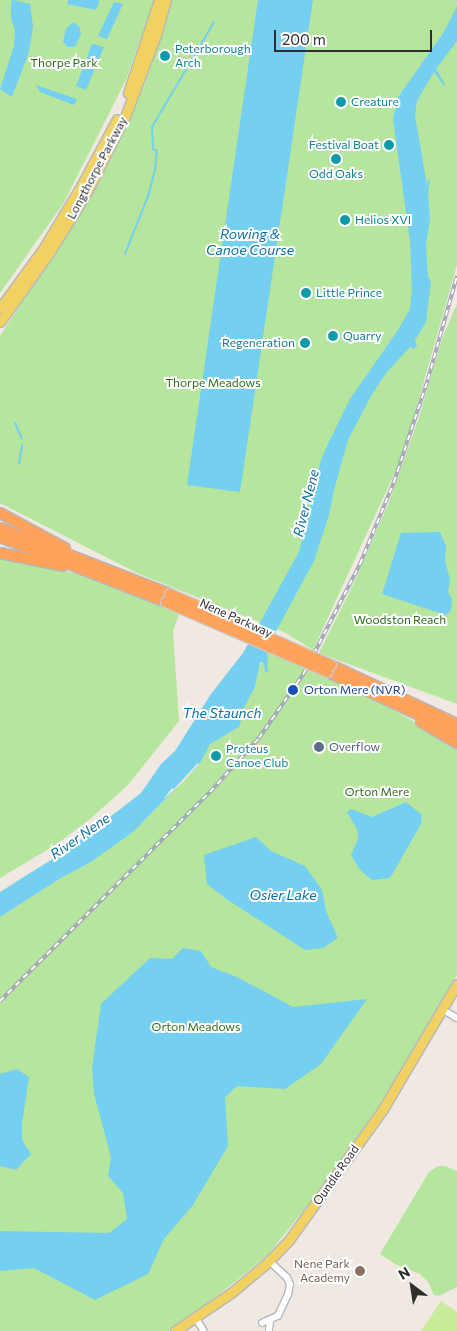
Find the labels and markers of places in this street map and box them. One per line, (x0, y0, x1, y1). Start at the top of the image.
place label: Peterborough Arch (175, 42, 251, 70)
marker: Peterborough Arch (159, 50, 171, 62)
place label: Creature (351, 95, 399, 109)
marker: Creature (335, 96, 347, 108)
place label: Festival Boat (309, 138, 379, 152)
marker: Festival Boat (383, 139, 395, 151)
marker: Odd Oaks (330, 153, 342, 165)
place label: Odd Oaks (309, 167, 363, 181)
place label: Helios XVI (355, 213, 411, 227)
marker: Helios XVI (339, 214, 351, 226)
place label: Little Prince (316, 286, 382, 300)
marker: Little Prince (300, 287, 312, 299)
place label: Quarry (343, 329, 382, 343)
marker: Quarry (327, 330, 339, 342)
place label: Regeneration (222, 336, 295, 350)
marker: Regeneration (299, 337, 311, 349)
marker: Orton Mere (NVR) (286, 683, 300, 697)
place label: Orton Mere (NVR) (304, 683, 405, 697)
place label: Overflow (329, 740, 380, 754)
marker: Overflow (313, 741, 325, 753)
place label: Proteus Canoe Club (226, 742, 288, 770)
marker: Proteus Canoe Club (210, 750, 222, 762)
place label: Nene Park Academy (294, 1257, 350, 1285)
marker: Nene Park Academy (354, 1265, 366, 1277)

